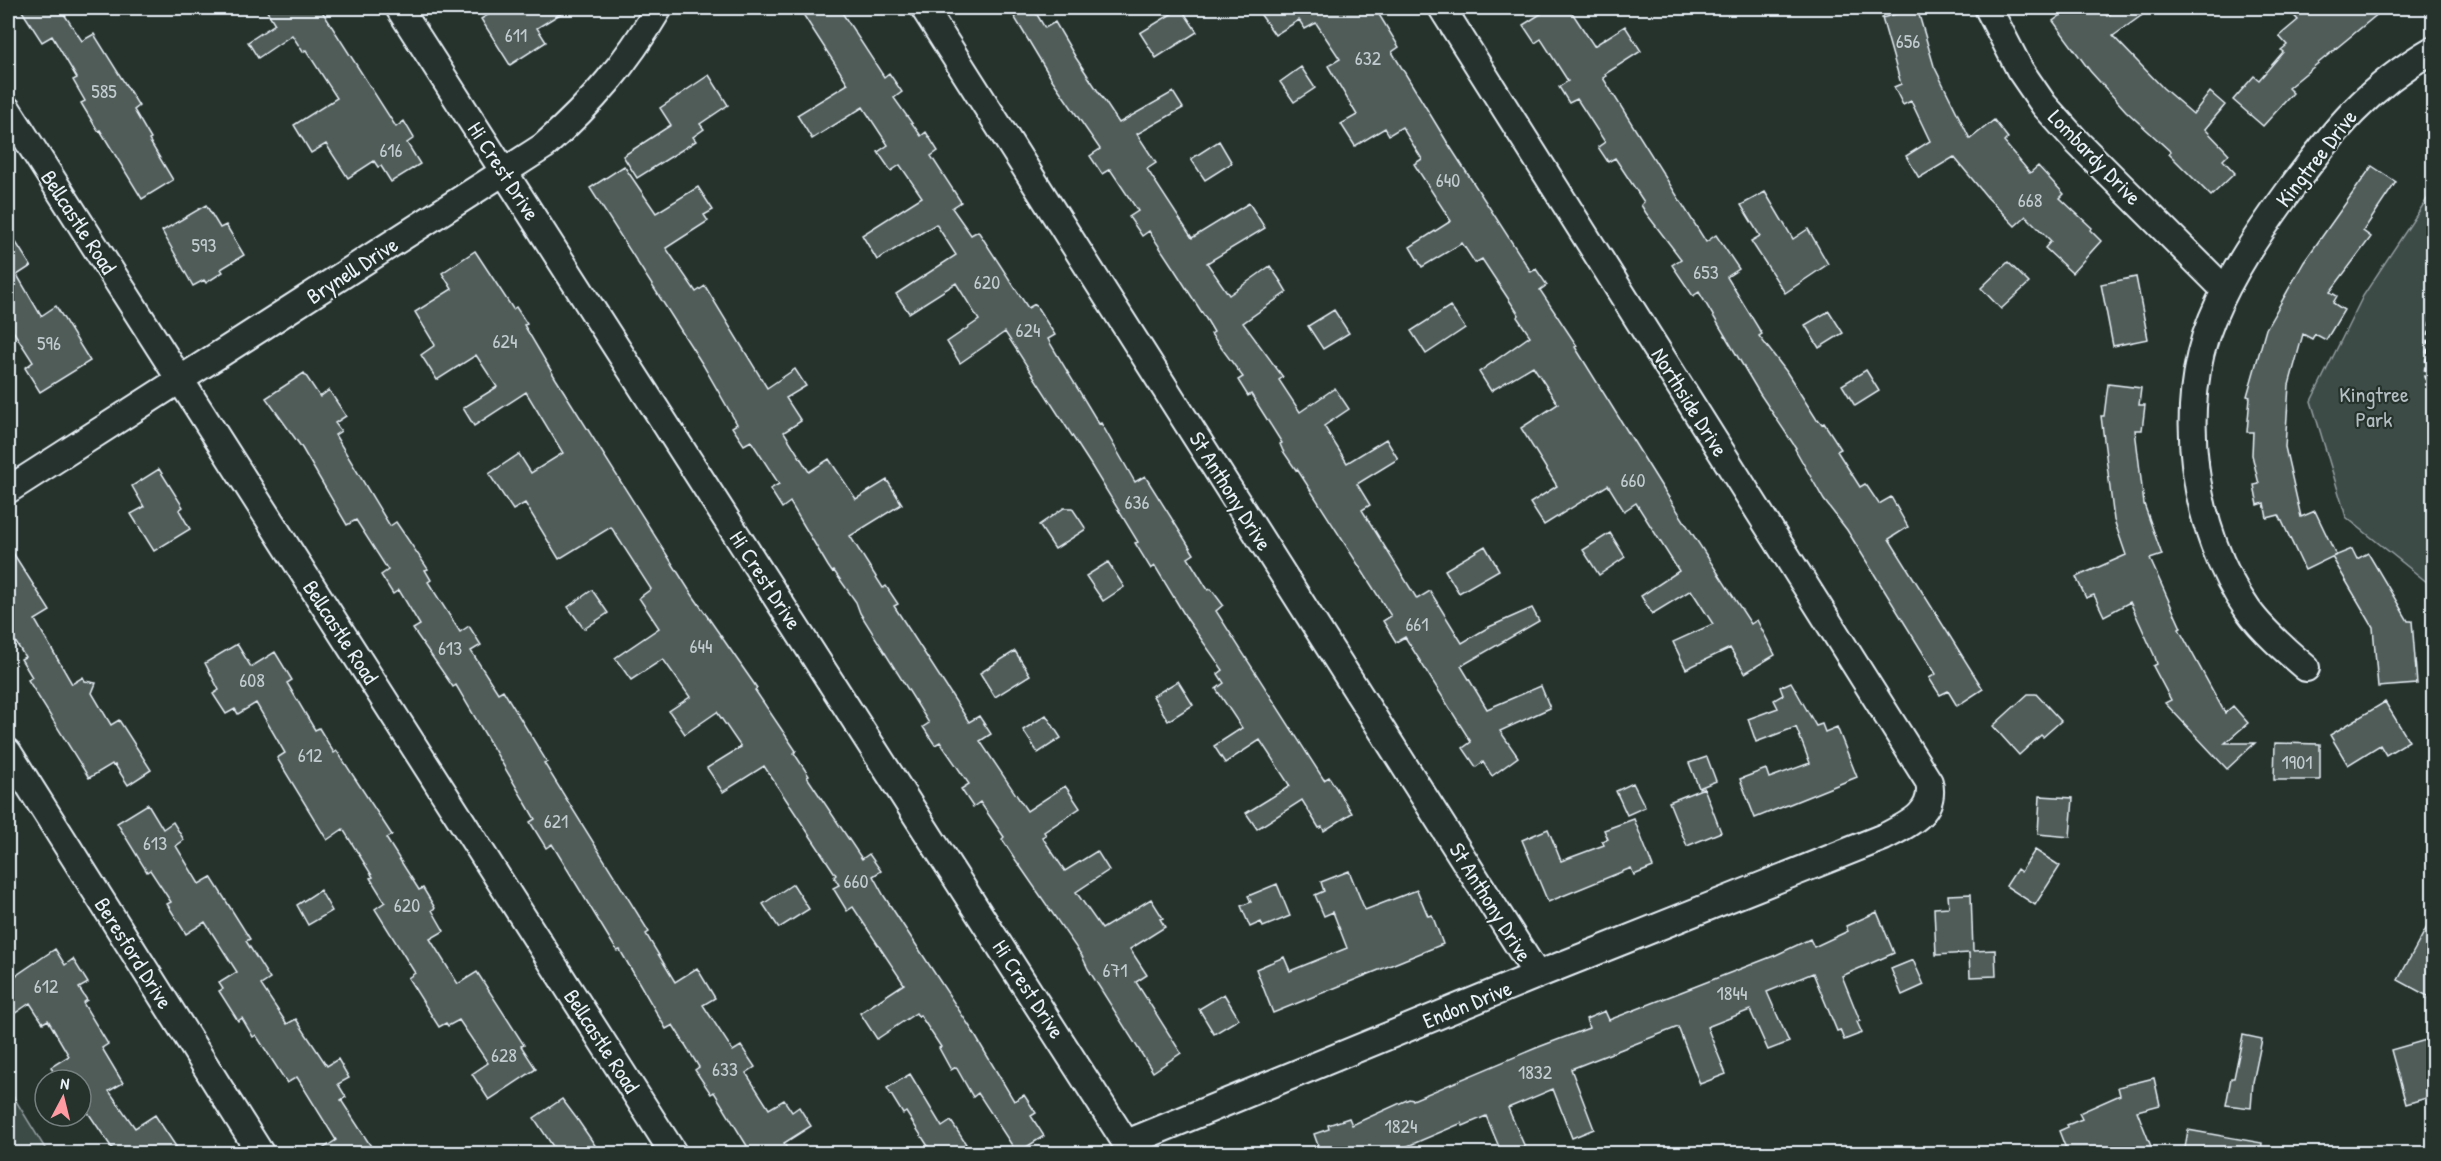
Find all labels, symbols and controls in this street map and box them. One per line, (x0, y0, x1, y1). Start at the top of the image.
house number: 611 (505, 21, 527, 48)
house number: 656 (1896, 27, 1920, 54)
house number: 632 (1355, 44, 1382, 71)
house number: 585 (91, 77, 117, 104)
street label: Lombardy Drive (2042, 103, 2149, 212)
street label: Kingtree Drive (2268, 103, 2364, 213)
street label: Hi Crest Drive (461, 116, 547, 226)
house number: 616 (379, 136, 403, 163)
street label: Bellcastle Road (34, 164, 124, 280)
house number: 640 (1436, 166, 1460, 193)
house number: 668 (2018, 186, 2042, 213)
street label: Brynell Drive (300, 229, 404, 311)
house number: 593 (192, 231, 216, 258)
house number: 653 (1693, 258, 1719, 285)
house number: 620 (974, 268, 1000, 295)
house number: 624 (1016, 316, 1040, 343)
house number: 624 (493, 327, 517, 354)
house number: 596 (37, 329, 61, 356)
street label: Northside Drive (1645, 342, 1735, 462)
park label: Kingtree Park (2339, 379, 2409, 434)
street label: St Anthony Drive (1183, 426, 1280, 556)
house number: 660 (1621, 466, 1645, 493)
house number: 636 (1125, 488, 1149, 515)
street label: Hi Crest Drive (723, 525, 809, 635)
street label: Bellcastle Road (296, 574, 386, 690)
house number: 661 (1405, 610, 1429, 637)
house number: 644 (690, 632, 712, 659)
house number: 613 (438, 634, 462, 661)
house number: 608 (239, 666, 265, 693)
house number: 612 (298, 741, 323, 768)
house number: 1901 (2282, 748, 2312, 775)
house number: 621 (544, 807, 568, 834)
house number: 613 (143, 829, 167, 856)
street label: St Anthony Drive (1443, 837, 1540, 967)
house number: 660 (844, 867, 868, 894)
house number: 620 (394, 891, 420, 918)
street label: Beresford Drive (88, 892, 180, 1015)
street label: Hi Crest Drive (986, 934, 1072, 1044)
house number: 671 (1102, 956, 1128, 983)
house number: 612 (34, 972, 59, 999)
street label: Endon Drive (1418, 972, 1516, 1035)
house number: 1844 (1717, 979, 1747, 1006)
street label: Bellcastle Road (557, 983, 647, 1099)
house number: 628 (491, 1041, 517, 1068)
house number: 633 (712, 1055, 738, 1082)
house number: 1832 (1518, 1058, 1553, 1085)
north arrow (33, 1068, 93, 1128)
text: N (59, 1072, 71, 1095)
house number: 1824 (1385, 1112, 1417, 1139)

